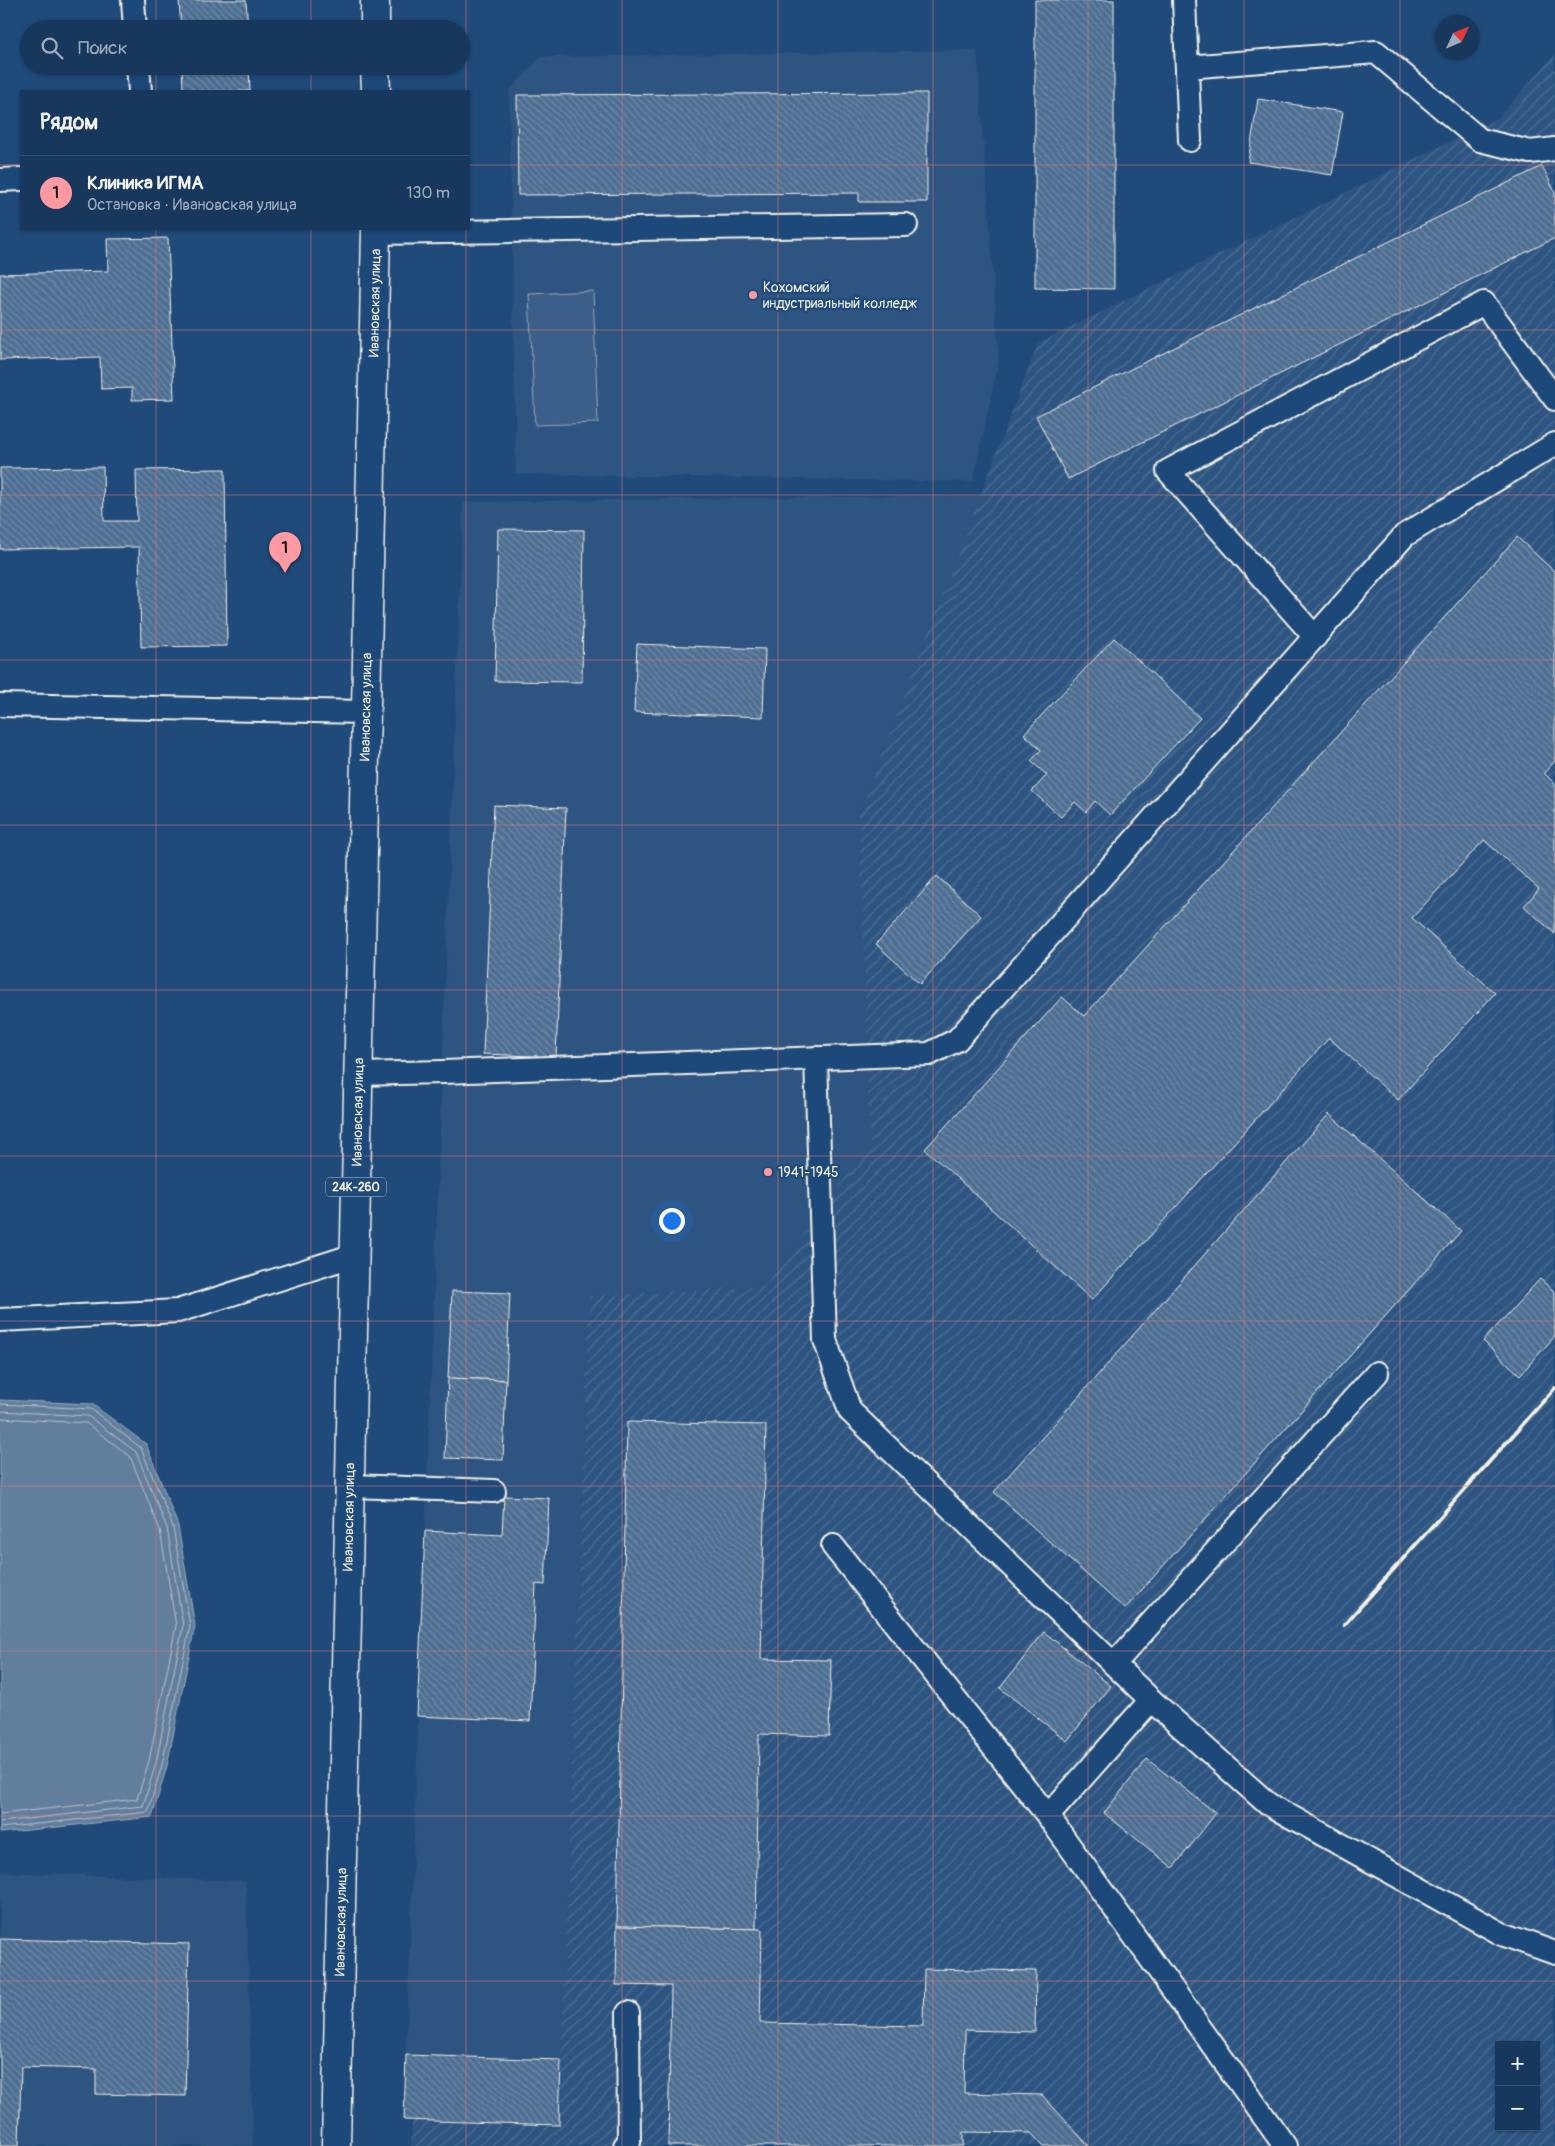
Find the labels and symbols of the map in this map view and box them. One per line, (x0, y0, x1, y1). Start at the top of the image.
north arrow (1435, 15, 1480, 60)
street label: Ивановская улица (366, 249, 384, 357)
place label: Кохомский индустриальный колледж (763, 279, 917, 312)
marker: Кохомский индустриальный колледж (747, 289, 759, 301)
pin: 1 (269, 532, 301, 573)
street label: Ивановская улица (357, 653, 375, 761)
street label: Ивановская улица (349, 1058, 367, 1166)
place label: 1941-1945 (778, 1164, 839, 1181)
marker: 1941-1945 (762, 1166, 774, 1178)
road number: 24К-260 (326, 1178, 386, 1196)
your location (659, 1208, 685, 1234)
street label: Ивановская улица (340, 1463, 358, 1571)
street label: Ивановская улица (332, 1868, 350, 1976)

